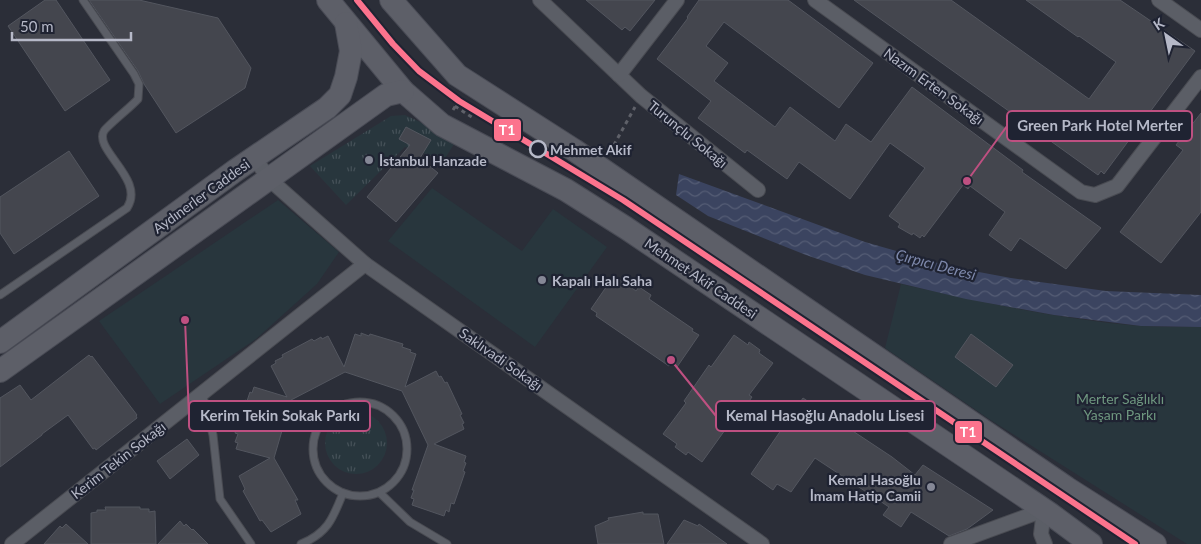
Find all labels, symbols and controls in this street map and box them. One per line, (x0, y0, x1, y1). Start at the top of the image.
scale bar (12, 10, 131, 42)
north arrow (1141, 10, 1191, 60)
text: K (1150, 14, 1168, 33)
text: 50 m (20, 17, 54, 35)
street label: Nazım Erten Sokağı (881, 44, 987, 128)
street label: Turunçlu Sokağı (645, 97, 731, 171)
callout: Green Park Hotel Merter (1007, 111, 1192, 141)
text: Green Park Hotel Merter (1017, 116, 1183, 134)
line badge: T1 (493, 118, 522, 142)
text: T1 (499, 121, 515, 138)
marker: Mehmet Akif (529, 140, 547, 158)
place label: Mehmet Akif (550, 141, 631, 158)
place label: İstanbul Hanzade (379, 152, 487, 169)
marker: İstanbul Hanzade (363, 154, 375, 166)
street label: Aydınerler Caddesi (149, 155, 253, 237)
street label: Mehmet Akif Caddesi (642, 234, 760, 322)
water label: Çırpıcı Deresi (894, 245, 979, 283)
place label: Kapalı Halı Saha (552, 272, 652, 289)
marker: Kapalı Halı Saha (536, 274, 548, 286)
street label: Saklıvadi Sokağı (456, 324, 546, 394)
park label: Merter Sağlıklı Yaşam Parkı (1076, 390, 1164, 423)
callout: Kerim Tekin Sokak Parkı (189, 401, 370, 431)
callout: Kemal Hasoğlu Anadolu Lisesi (716, 401, 935, 431)
text: Kerim Tekin Sokak Parkı (200, 406, 360, 424)
text: Kemal Hasoğlu Anadolu Lisesi (726, 406, 925, 424)
street label: Kerim Tekin Sokağı (67, 418, 169, 502)
line badge: T1 (954, 420, 983, 444)
text: T1 (960, 423, 976, 440)
place label: Kemal Hasoğlu İmam Hatip Camii (810, 471, 921, 504)
marker: Kemal Hasoğlu İmam Hatip Camii (925, 481, 937, 493)

